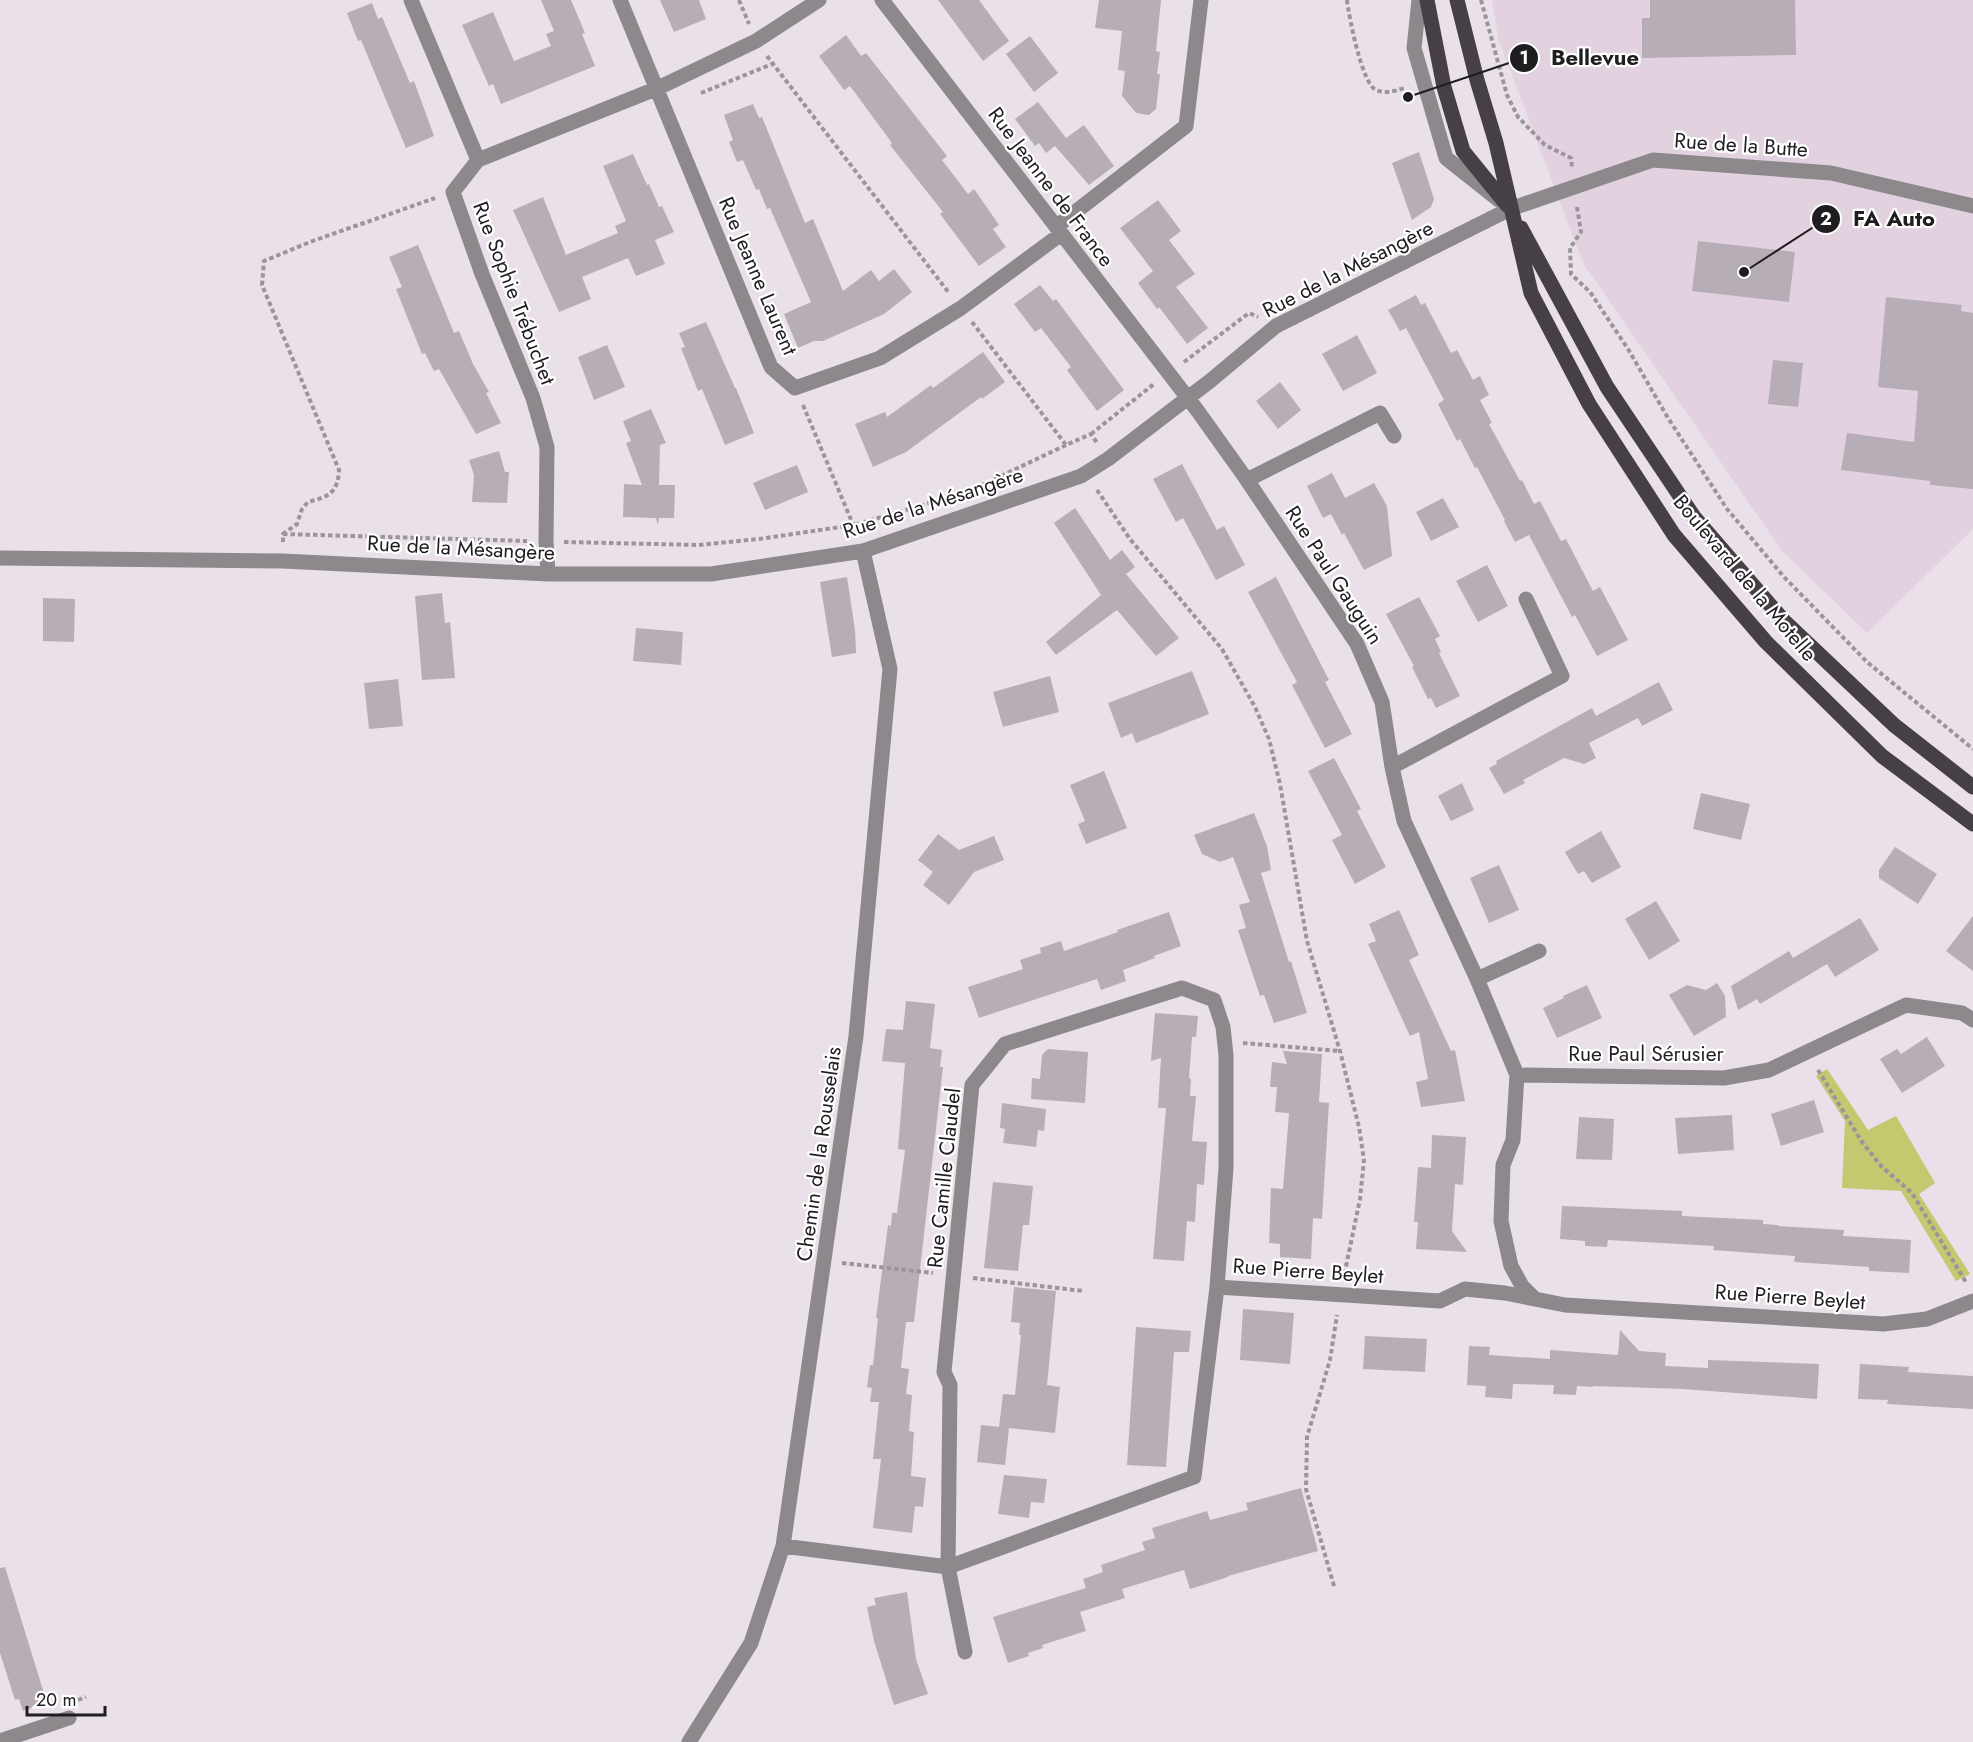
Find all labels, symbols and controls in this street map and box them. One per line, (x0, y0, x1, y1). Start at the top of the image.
callout: Bellevue (1509, 38, 1651, 78)
text: Bellevue (1551, 41, 1639, 73)
text: 1 (1519, 45, 1529, 71)
street label: Rue Jeanne de France (981, 101, 1121, 273)
street label: Rue de la Butte (1673, 125, 1809, 165)
street label: Rue Jeanne Laurent (711, 192, 805, 360)
street label: Rue Sophie Trébuchet (465, 197, 563, 389)
callout: FA Auto (1811, 199, 1947, 239)
text: FA Auto (1853, 202, 1935, 234)
text: 2 (1820, 206, 1832, 232)
street label: Rue de la Mésangère (1257, 213, 1439, 325)
street label: Rue de la Mésangère (839, 460, 1027, 546)
street label: Boulevard de la Motelle (1666, 488, 1824, 668)
street label: Rue Paul Gauguin (1278, 500, 1390, 650)
street label: Rue de la Mésangère (366, 528, 556, 568)
street label: Rue Paul Sérusier (1568, 1039, 1725, 1069)
street label: Chemin de la Rousselais (789, 1045, 849, 1263)
street label: Rue Camille Claudel (920, 1086, 968, 1270)
street label: Rue Pierre Beylet (1232, 1251, 1384, 1291)
street label: Rue Pierre Beylet (1714, 1277, 1866, 1317)
scale bar (27, 1679, 105, 1717)
text: 20 m (36, 1687, 76, 1713)

